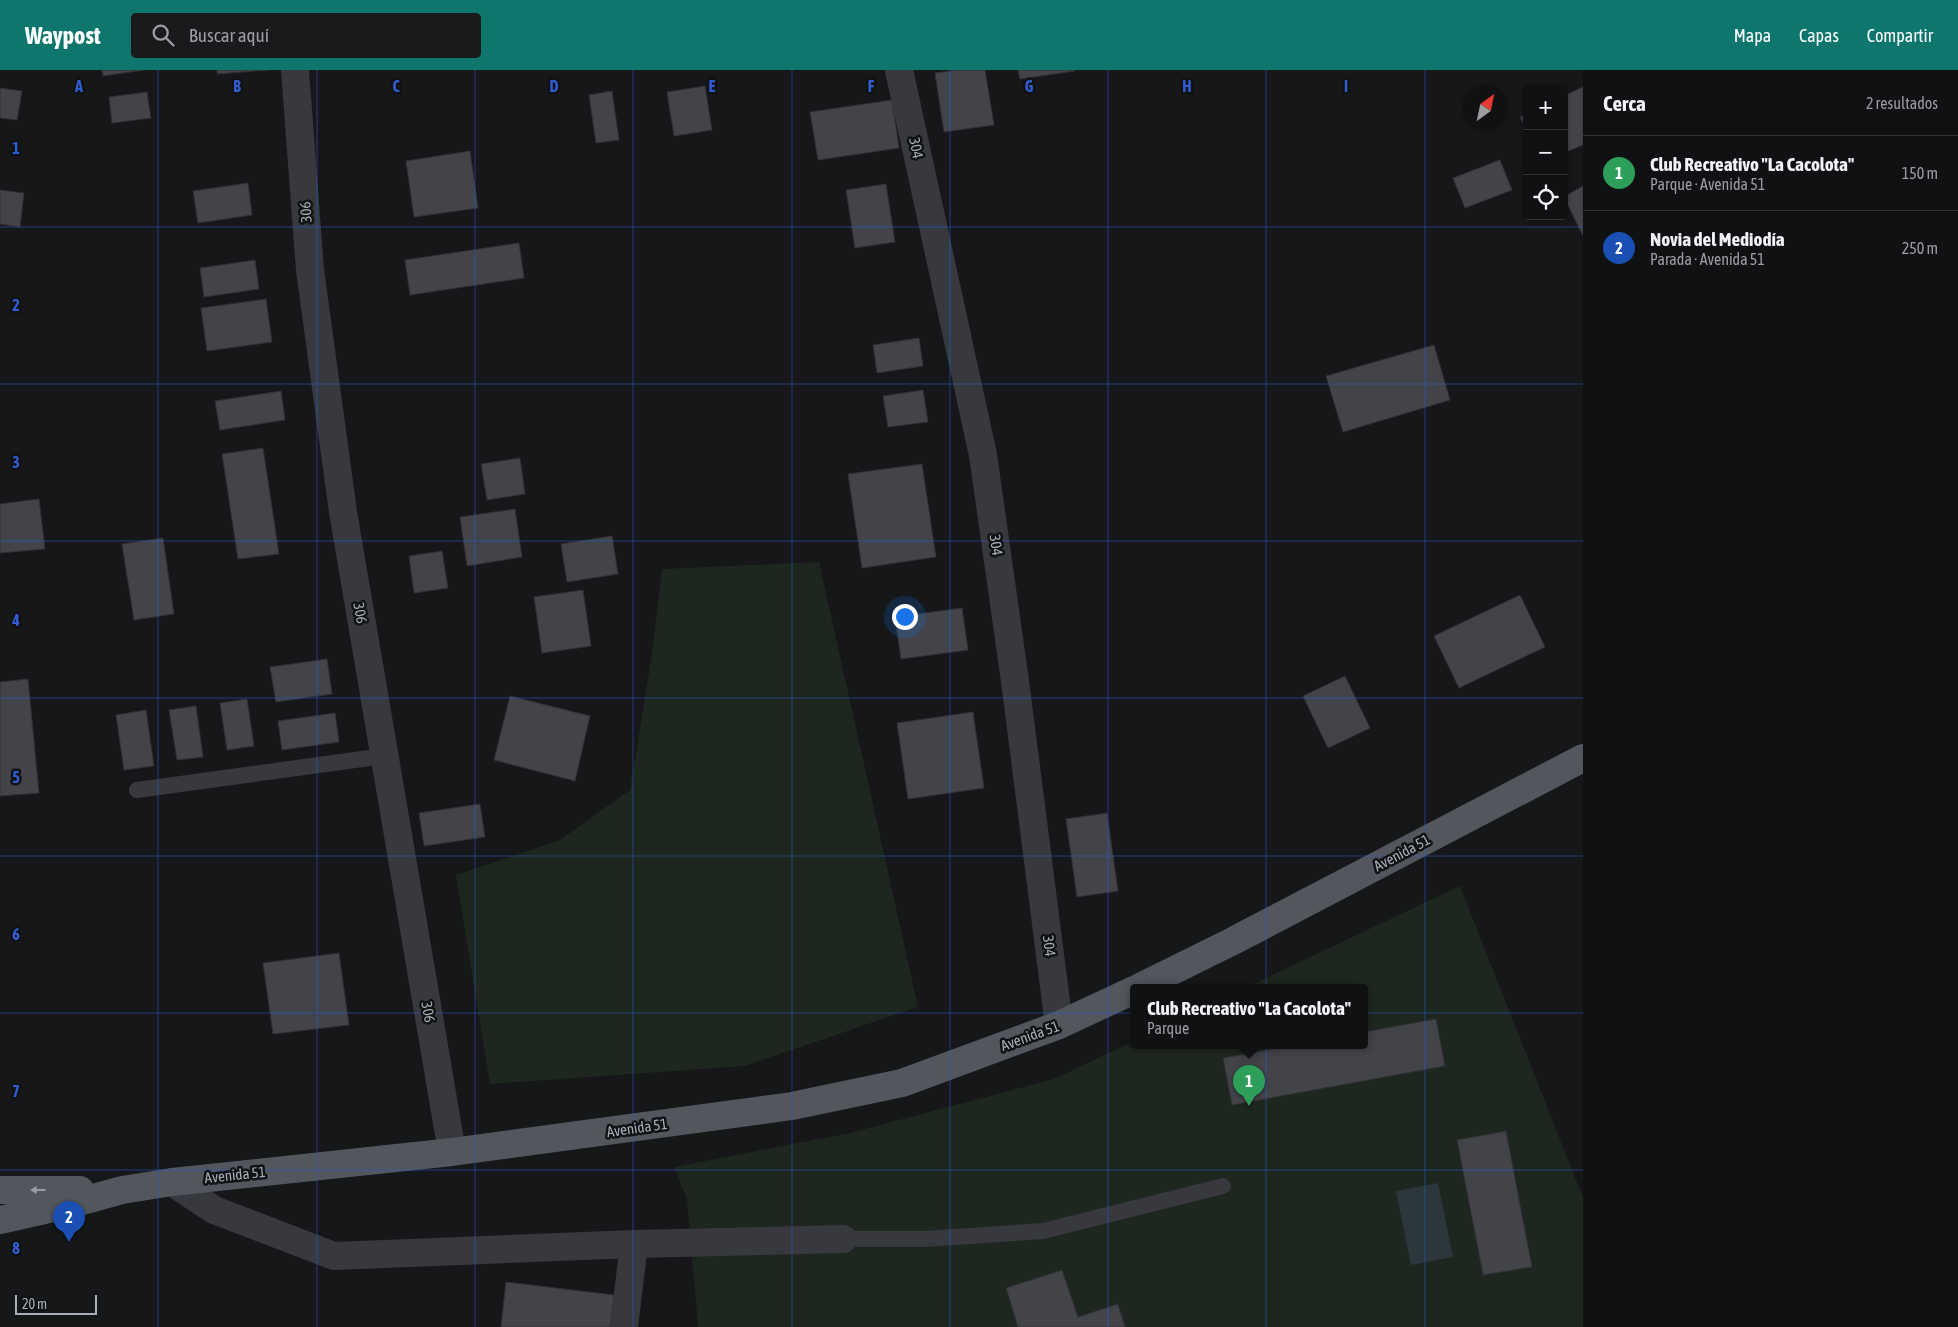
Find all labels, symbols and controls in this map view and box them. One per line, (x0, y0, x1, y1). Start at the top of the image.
search box (131, 13, 481, 58)
icon: search (149, 21, 177, 49)
text: Waypost (25, 22, 101, 49)
text: Buscar aquí (189, 24, 269, 46)
text: Mapa (1734, 25, 1771, 46)
text: Capas (1799, 25, 1839, 46)
text: Compartir (1867, 25, 1933, 46)
text: A (74, 77, 83, 95)
text: B (233, 77, 241, 95)
text: C (392, 77, 400, 95)
text: D (550, 77, 559, 95)
text: E (709, 77, 716, 95)
text: F (868, 77, 875, 95)
text: G (1025, 77, 1034, 95)
text: H (1182, 77, 1192, 95)
text: I (1344, 77, 1348, 95)
north arrow (1463, 85, 1508, 130)
map controls (1523, 85, 1568, 220)
button: + (1523, 85, 1568, 130)
text: Cerca (1603, 91, 1646, 115)
text: 2 resultados (1866, 94, 1938, 112)
button: − (1523, 130, 1568, 175)
street label: 304 (906, 136, 927, 160)
text: 1 (12, 139, 20, 157)
text: Club Recreativo "La Cacolota" (1650, 153, 1854, 175)
text: 1 (1615, 164, 1623, 182)
text: 150 m (1902, 164, 1938, 182)
button: locate (1523, 175, 1568, 220)
text: Parque · Avenida 51 (1650, 175, 1765, 193)
street label: 306 (296, 201, 315, 223)
text: Novia del Mediodía (1650, 228, 1785, 250)
text: 2 (1615, 239, 1623, 257)
text: 250 m (1902, 239, 1938, 257)
text: Parada · Avenida 51 (1650, 250, 1765, 268)
text: 2 (12, 296, 20, 314)
text: 3 (12, 453, 20, 471)
street label: 304 (987, 533, 1006, 557)
street label: 306 (350, 601, 371, 625)
your location (892, 604, 918, 630)
text: 4 (11, 611, 20, 629)
text: 5 (12, 768, 20, 786)
street label: Avenida 51 (1371, 831, 1433, 874)
text: 6 (12, 925, 20, 943)
street label: 304 (1040, 934, 1059, 957)
popup (1130, 984, 1368, 1049)
text: Club Recreativo "La Cacolota" (1147, 997, 1351, 1019)
street label: 306 (418, 1000, 439, 1024)
street label: Avenida 51 (998, 1017, 1061, 1054)
text: Parque (1147, 1019, 1189, 1037)
pin: 1 (1233, 1065, 1265, 1106)
text: 7 (12, 1082, 20, 1100)
street label: Avenida 51 (605, 1115, 668, 1140)
street label: Avenida 51 (204, 1163, 266, 1186)
one-way arrow (30, 1186, 46, 1194)
pin: 2 (53, 1201, 85, 1242)
text: 8 (12, 1239, 20, 1257)
scale bar (15, 1292, 98, 1315)
text: 20 m (22, 1296, 47, 1312)

